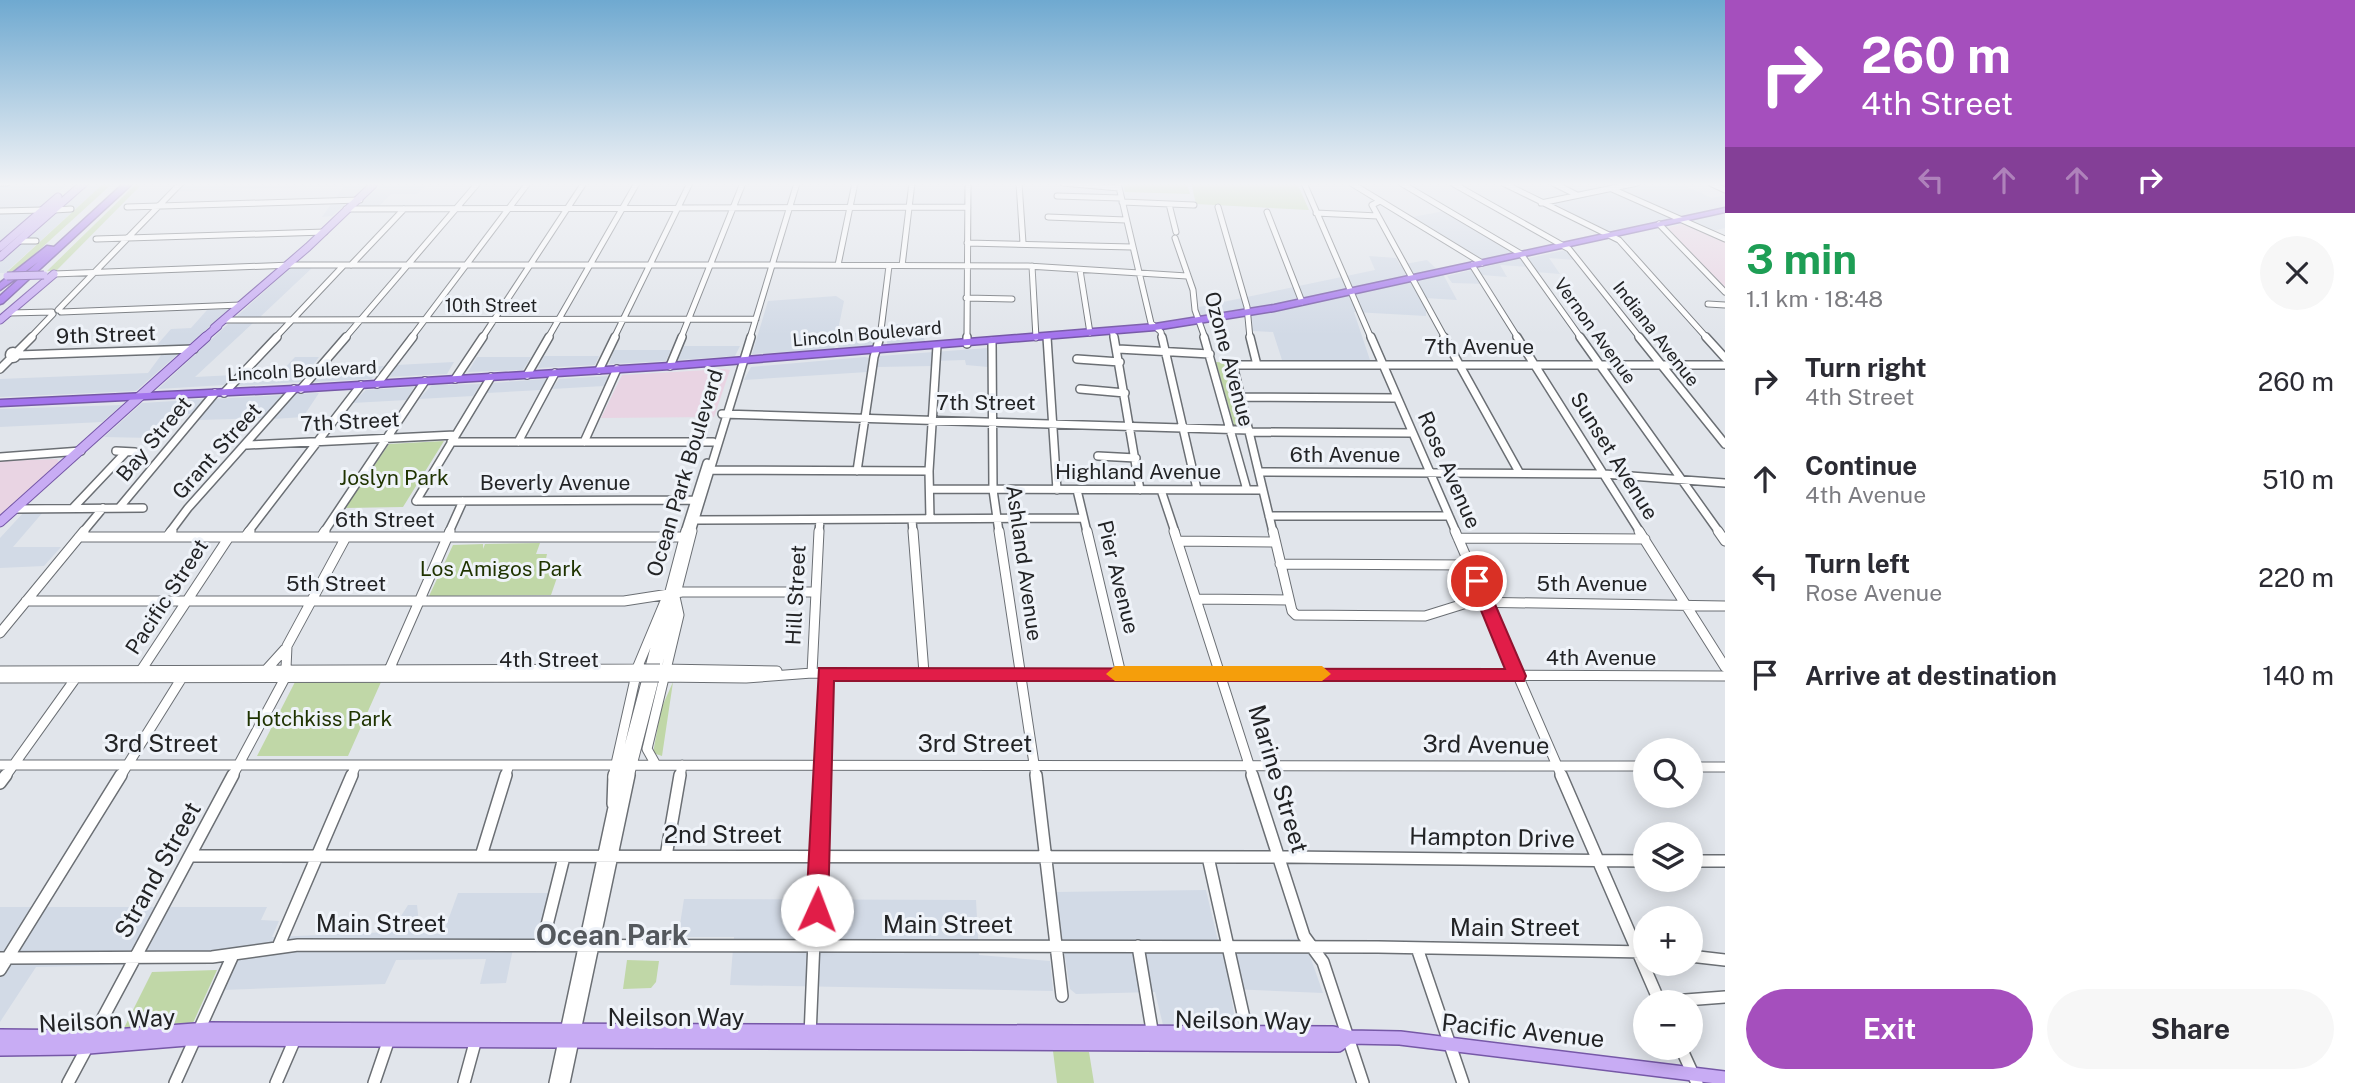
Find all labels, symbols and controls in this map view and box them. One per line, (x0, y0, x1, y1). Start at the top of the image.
text: 260 m (1861, 26, 2011, 84)
icon: right (1746, 28, 1837, 119)
text: 4th Street (1861, 85, 2013, 122)
icon: left (1912, 161, 1950, 199)
icon: ahead (1985, 161, 2023, 199)
icon: ahead (2058, 161, 2096, 199)
icon: right (2131, 161, 2169, 199)
text: 3 min (1746, 234, 1857, 283)
button: close (2260, 236, 2334, 310)
street label: Vernon Avenue (1550, 274, 1641, 388)
street label: Indiana Avenue (1609, 277, 1704, 390)
text: 1.1 km · 18:48 (1746, 285, 1883, 312)
street label: Ozone Avenue (1199, 289, 1259, 429)
street label: 10th Street (445, 295, 537, 316)
street label: Lincoln Boulevard (791, 317, 942, 350)
street label: 9th Street (56, 320, 156, 349)
street label: 7th Avenue (1424, 334, 1534, 359)
text: Turn right (1805, 352, 1927, 383)
street label: Lincoln Boulevard (227, 356, 377, 385)
icon: right (1746, 362, 1784, 400)
street label: Ocean Park Boulevard (641, 366, 728, 580)
text: 260 m (2258, 366, 2334, 397)
text: 4th Street (1805, 383, 1914, 410)
street label: Sunset Avenue (1565, 387, 1664, 524)
street label: 7th Street (936, 390, 1036, 415)
street label: Bay Street (111, 391, 196, 486)
street label: Grant Street (167, 397, 266, 504)
street label: 7th Street (300, 406, 400, 437)
street label: Rose Avenue (1413, 407, 1486, 532)
street label: 6th Avenue (1290, 442, 1400, 467)
text: Continue (1805, 450, 1917, 481)
street label: Highland Avenue (1055, 459, 1221, 484)
icon: ahead (1746, 460, 1784, 498)
text: 510 m (2262, 464, 2334, 495)
park label: Joslyn Park (339, 465, 449, 490)
street label: Beverly Avenue (480, 470, 630, 495)
text: 4th Avenue (1805, 481, 1926, 508)
street label: Ashland Avenue (1001, 483, 1048, 642)
street label: 6th Street (335, 507, 435, 532)
street label: Pier Avenue (1092, 518, 1145, 636)
street label: Pacific Street (120, 534, 213, 659)
street label: Hill Street (780, 544, 811, 646)
text: Turn left (1805, 548, 1910, 579)
pin (1447, 551, 1507, 611)
park label: Los Amigos Park (420, 556, 582, 581)
icon: left (1746, 558, 1784, 596)
icon: arrive (1458, 562, 1496, 600)
text: 220 m (2258, 562, 2334, 593)
street label: 5th Street (286, 571, 386, 596)
street label: 5th Avenue (1537, 571, 1647, 596)
text: Rose Avenue (1805, 579, 1942, 606)
street label: 4th Avenue (1546, 645, 1656, 670)
street label: 4th Street (499, 647, 599, 672)
icon: arrive (1746, 656, 1784, 694)
text: Arrive at destination (1805, 660, 2057, 691)
text: 140 m (2262, 660, 2334, 691)
street label: Marine Street (1243, 701, 1315, 856)
park label: Hotchkiss Park (246, 706, 393, 731)
street label: 3rd Street (104, 729, 218, 757)
street label: 3rd Street (918, 729, 1032, 757)
street label: 3rd Avenue (1422, 729, 1550, 759)
map controls (1633, 738, 1703, 1060)
button: search (1633, 738, 1703, 808)
street label: Strand Street (108, 797, 206, 942)
street label: 2nd Street (664, 820, 782, 848)
street label: Hampton Drive (1409, 822, 1575, 852)
button: layers (1633, 822, 1703, 892)
position arrow (780, 873, 854, 947)
button: + (1633, 906, 1703, 976)
street label: Main Street (316, 909, 446, 937)
street label: Main Street (883, 910, 1013, 938)
street label: Main Street (1450, 913, 1580, 941)
district label: Ocean Park (536, 918, 688, 951)
button: Exit (1746, 989, 2033, 1069)
button: Share (2047, 989, 2334, 1069)
button: − (1633, 990, 1703, 1060)
street label: Neilson Way (38, 1002, 176, 1038)
street label: Neilson Way (608, 1003, 745, 1031)
street label: Neilson Way (1174, 1005, 1312, 1035)
street label: Pacific Avenue (1440, 1008, 1606, 1052)

